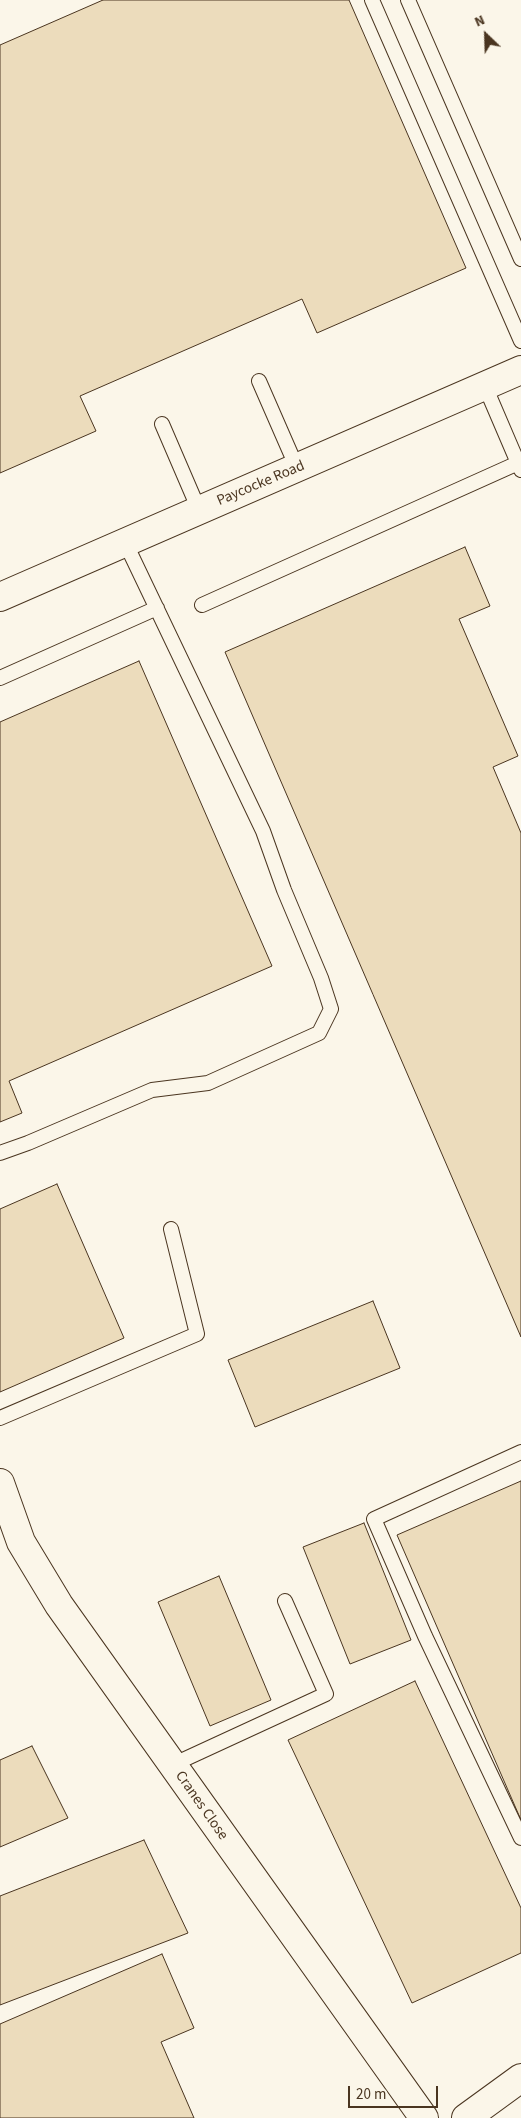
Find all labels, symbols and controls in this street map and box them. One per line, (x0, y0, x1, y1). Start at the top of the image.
north arrow (461, 10, 511, 60)
text: N (472, 10, 488, 32)
street label: Paycocke Road (214, 457, 308, 511)
street label: Cranes Close (171, 1768, 231, 1844)
scale bar (351, 2076, 441, 2108)
text: 20 m (356, 2084, 386, 2105)

